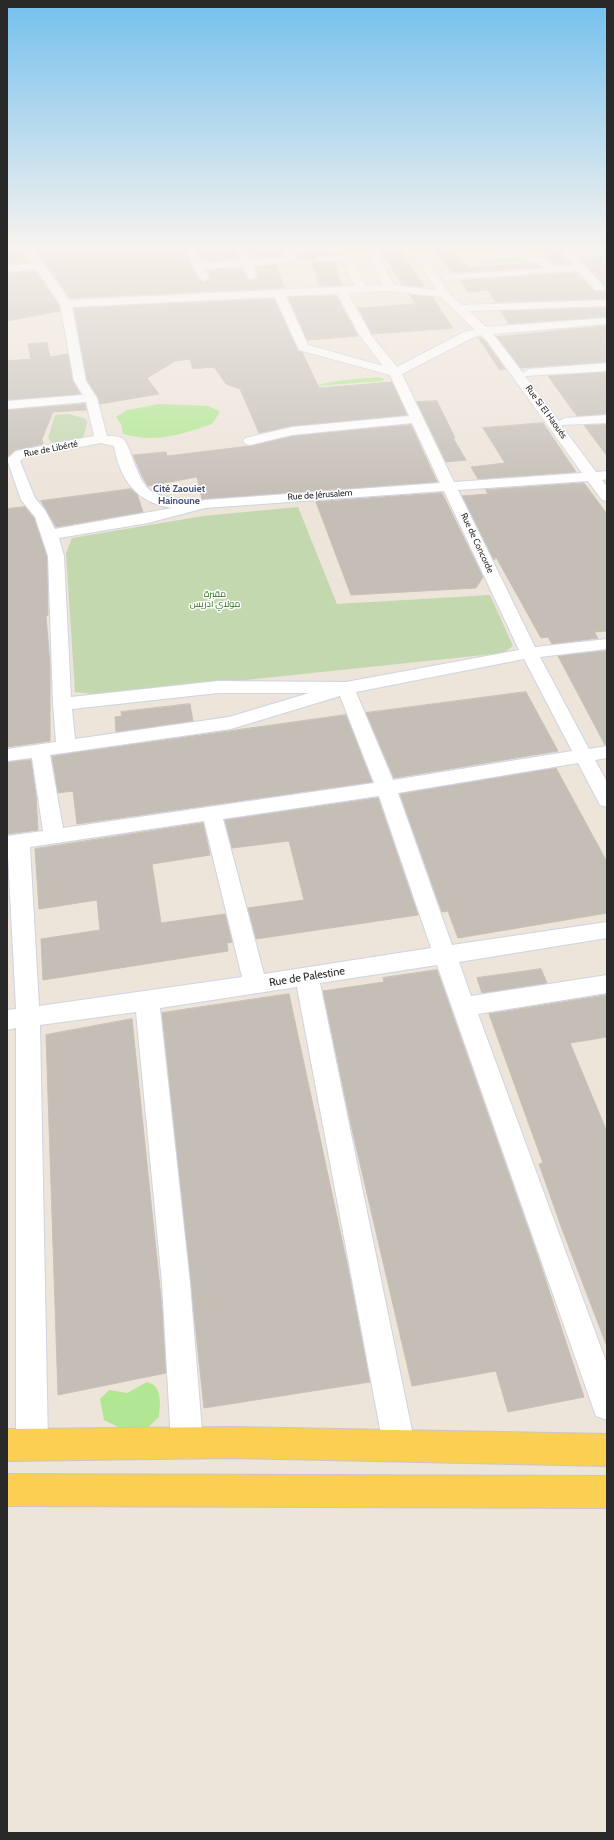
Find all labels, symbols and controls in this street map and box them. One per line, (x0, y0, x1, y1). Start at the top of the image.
street label: Rue Si El Haouès (523, 383, 569, 441)
street label: Rue de Libérté (23, 438, 79, 460)
district label: Cité Zaouiet Hainoune (153, 483, 205, 506)
street label: Rue de Jérusalem (287, 487, 353, 503)
street label: Rue de Concorde (458, 511, 496, 575)
park label: مقبرة مولاي ادريس (190, 589, 240, 610)
street label: Rue de Palestine (268, 964, 346, 990)

